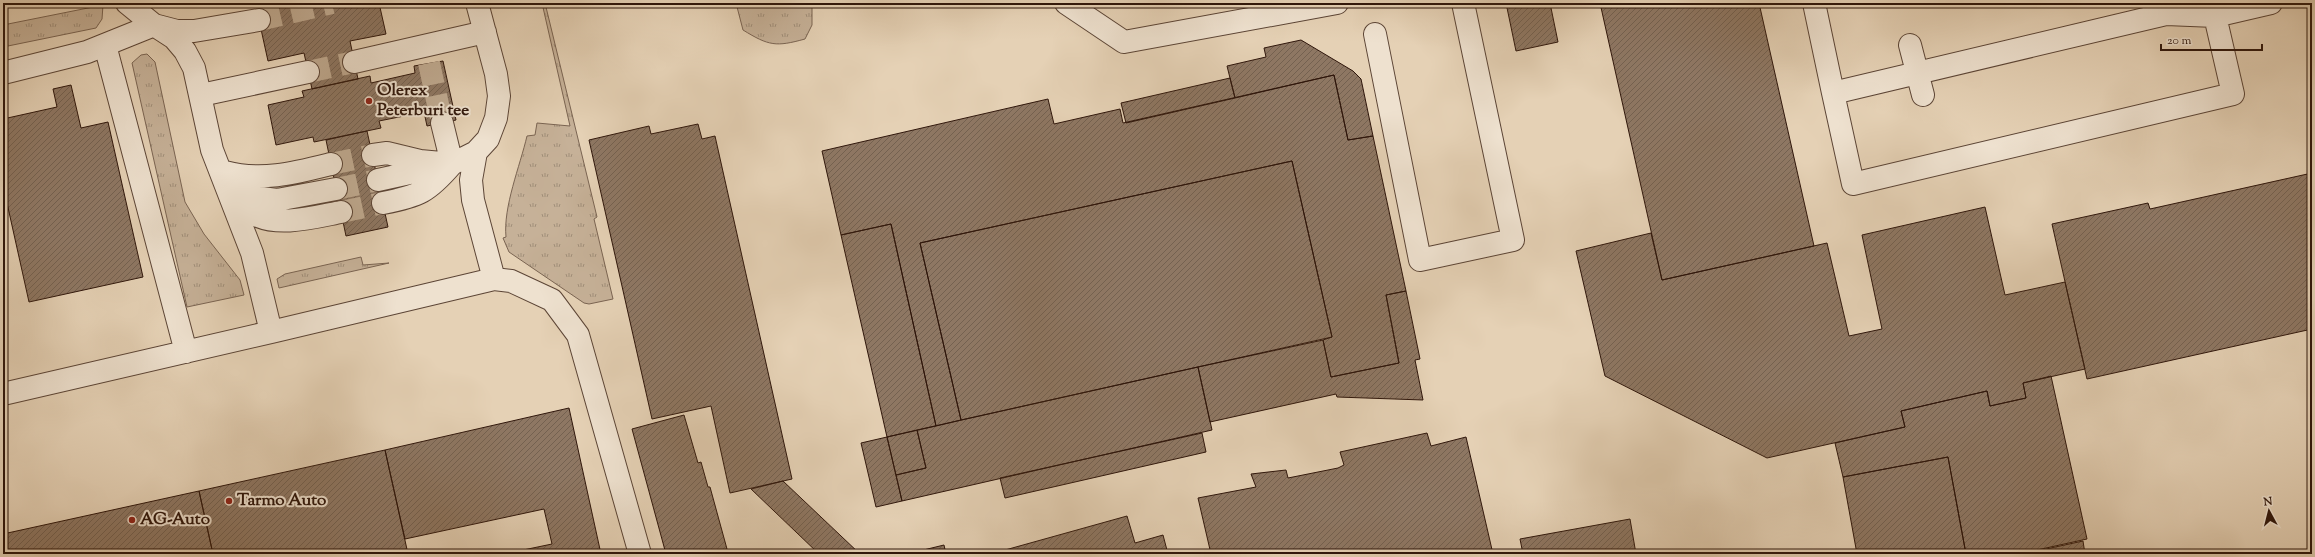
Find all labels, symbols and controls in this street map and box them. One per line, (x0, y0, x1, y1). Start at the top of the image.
scale bar (2161, 26, 2262, 52)
text: 20 m (2167, 32, 2192, 50)
place label: Olerex Peterburi tee (377, 79, 469, 123)
marker: Olerex Peterburi tee (364, 96, 374, 106)
place label: Tarmo Auto (237, 489, 326, 513)
north arrow (2249, 491, 2289, 531)
text: N (2262, 494, 2273, 511)
marker: Tarmo Auto (224, 496, 234, 506)
place label: AG-Auto (140, 508, 210, 532)
marker: AG-Auto (127, 515, 137, 525)

